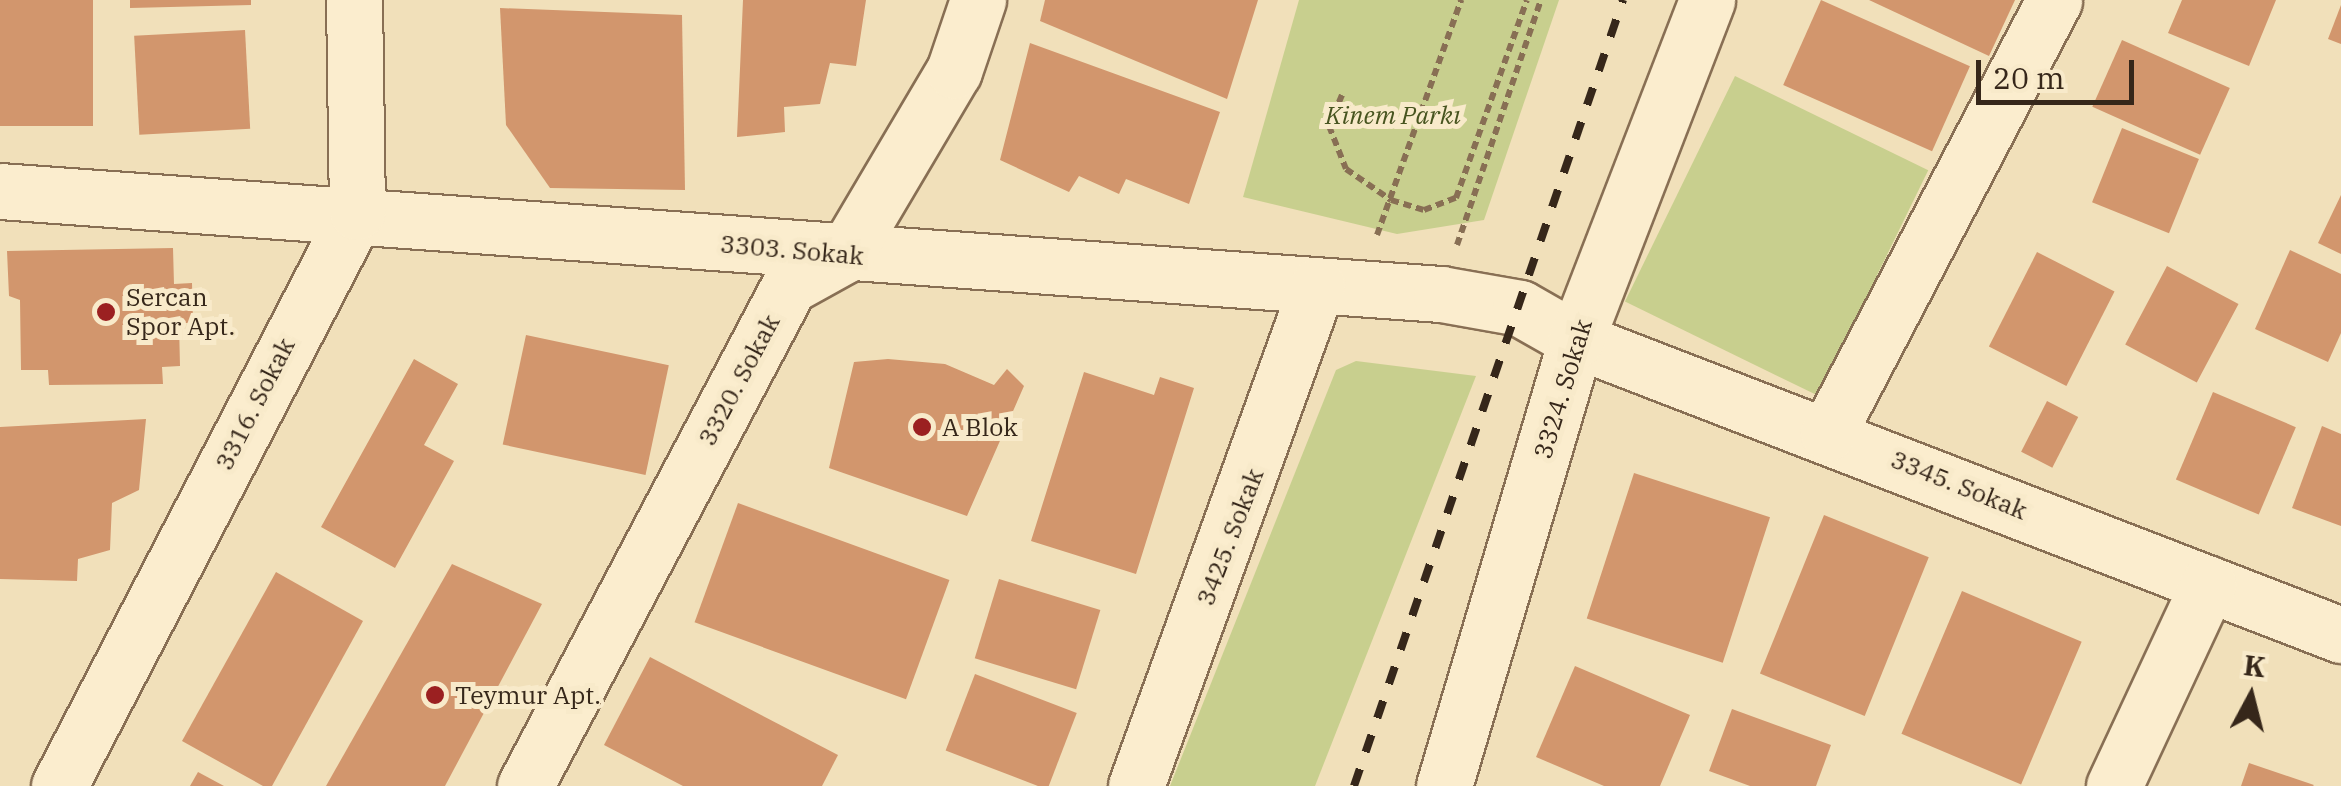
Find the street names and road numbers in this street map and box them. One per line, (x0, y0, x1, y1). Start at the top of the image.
street label: 3303. Sokak (719, 229, 865, 271)
street label: 3320. Sokak (692, 309, 786, 451)
street label: 3324. Sokak (1528, 316, 1598, 462)
street label: 3316. Sokak (209, 333, 301, 475)
street label: 3345. Sokak (1887, 444, 2031, 526)
street label: 3425. Sokak (1190, 464, 1270, 610)

